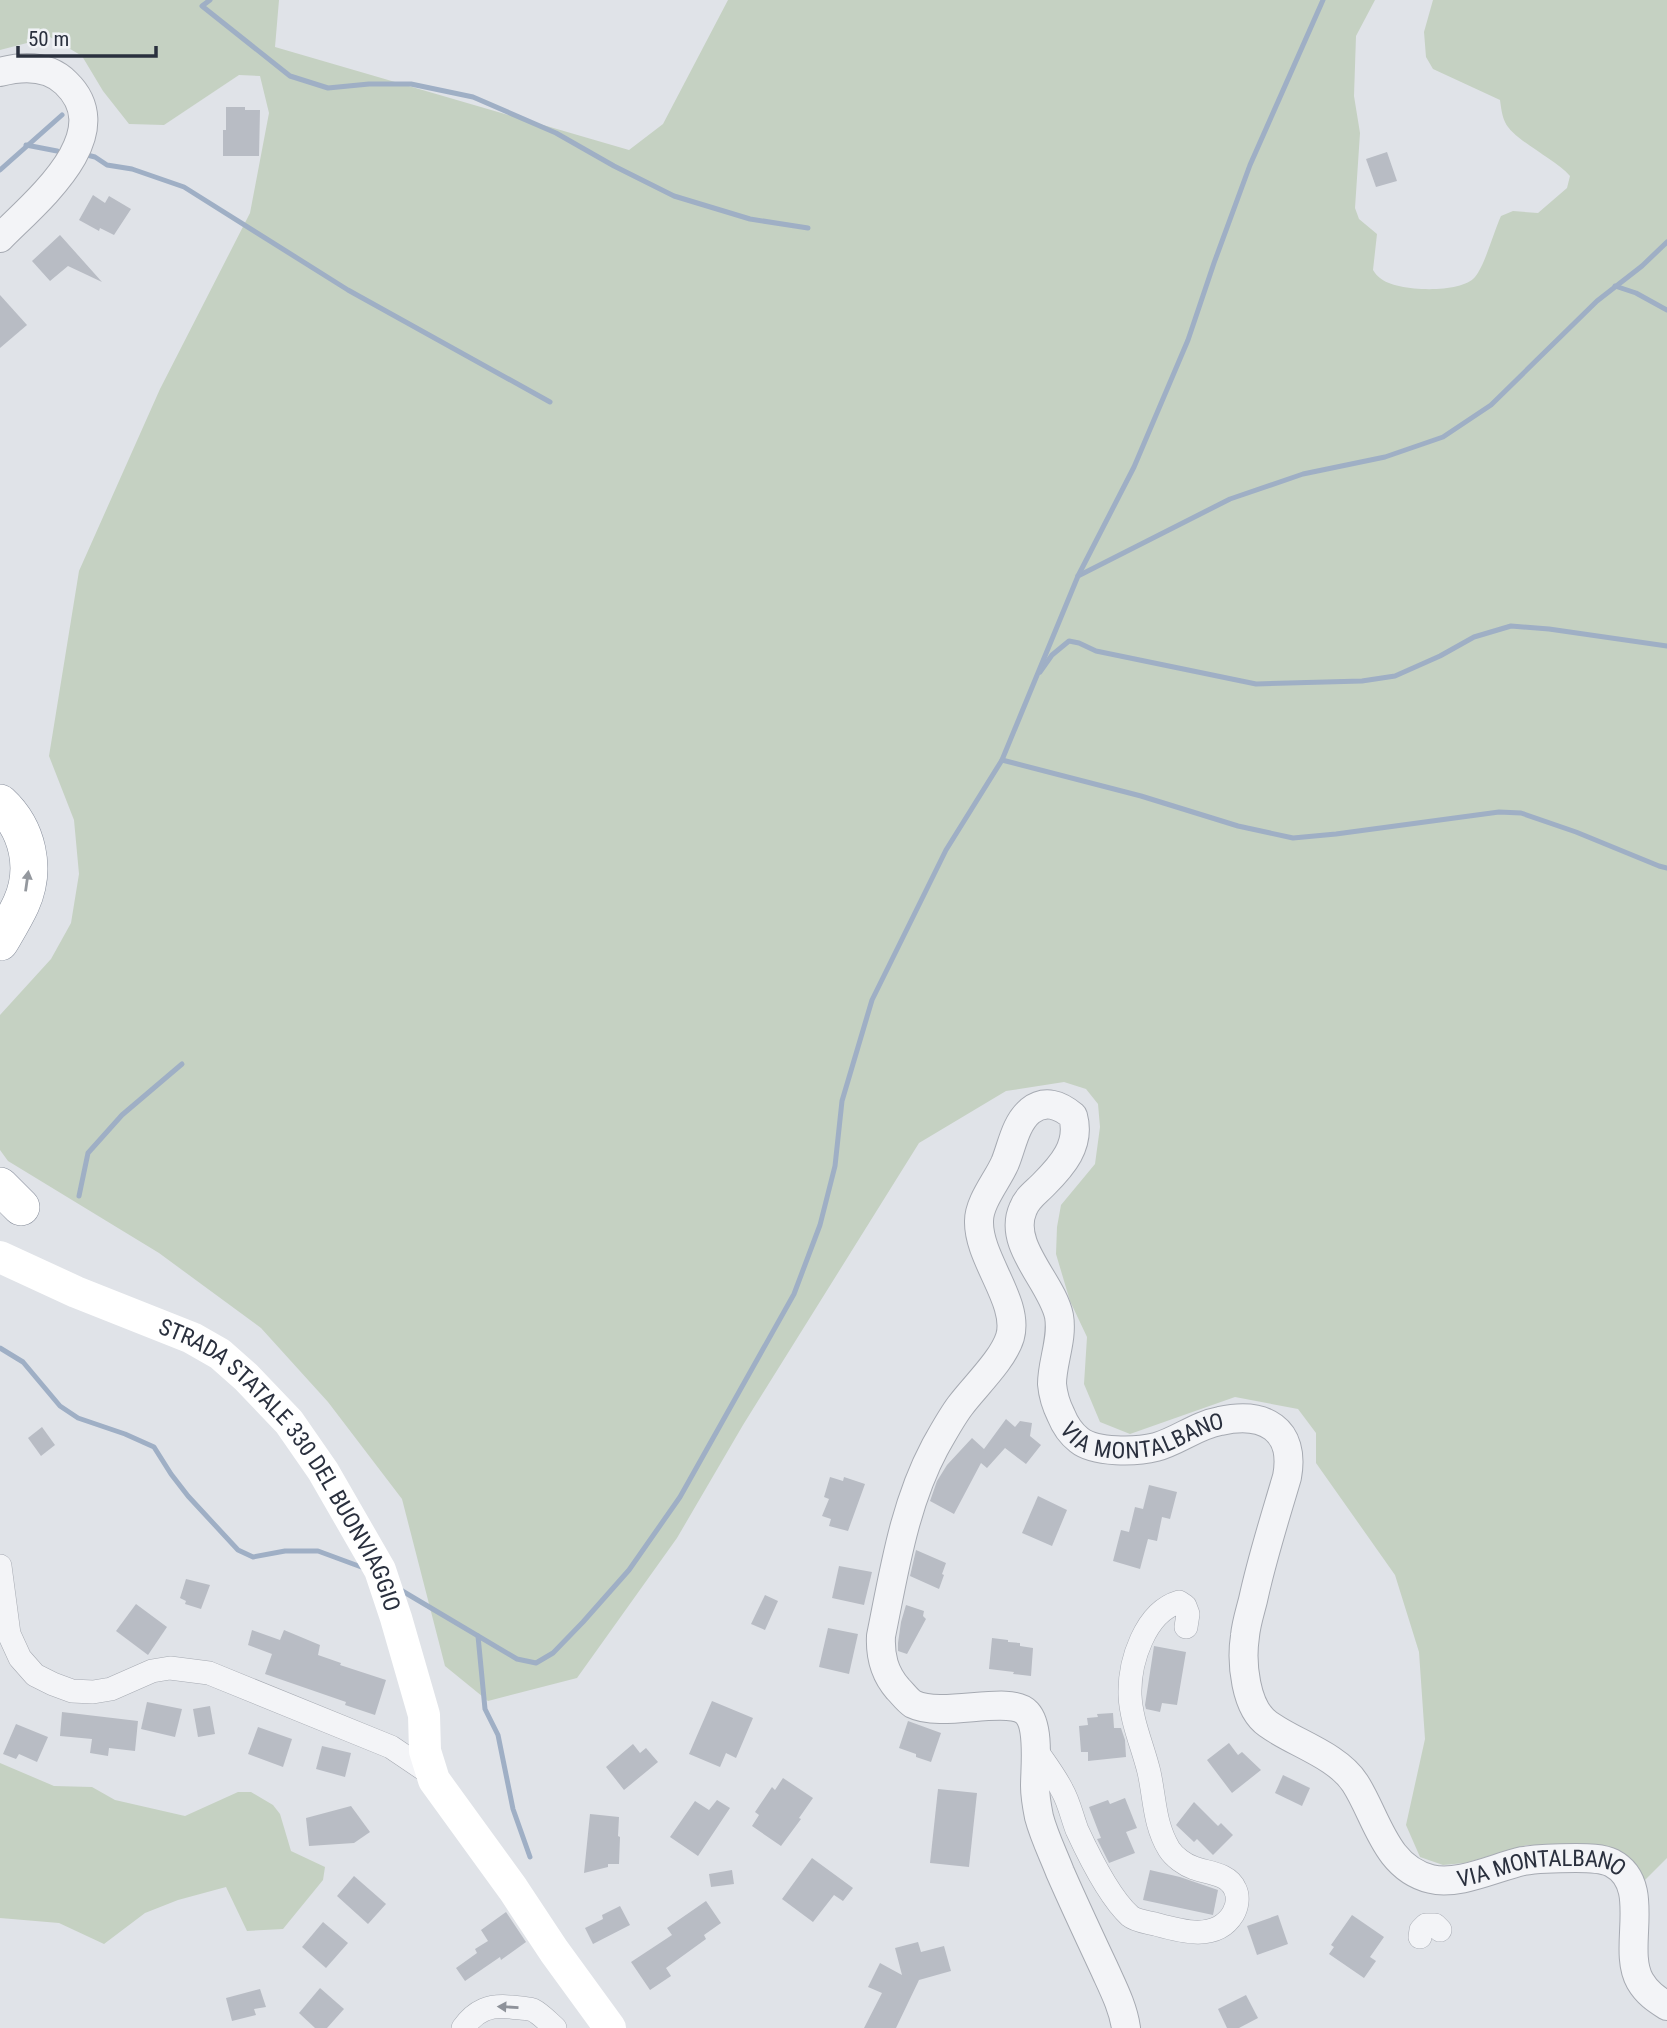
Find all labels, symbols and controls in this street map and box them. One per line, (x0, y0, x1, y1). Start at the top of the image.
scale bar (18, 14, 156, 58)
text: 50 m (28, 27, 69, 51)
one-way arrow (22, 869, 33, 891)
street label: STRADA STATALE 330 DEL BUONVIAGGIO (155, 1313, 406, 1615)
street label: VIA MONTALBANO (1062, 1402, 1234, 1432)
text: VIA MONTALBANO (1054, 1408, 1226, 1465)
street label: VIA MONTALBANO (1455, 1845, 1631, 1893)
one-way arrow (497, 2002, 519, 2013)

